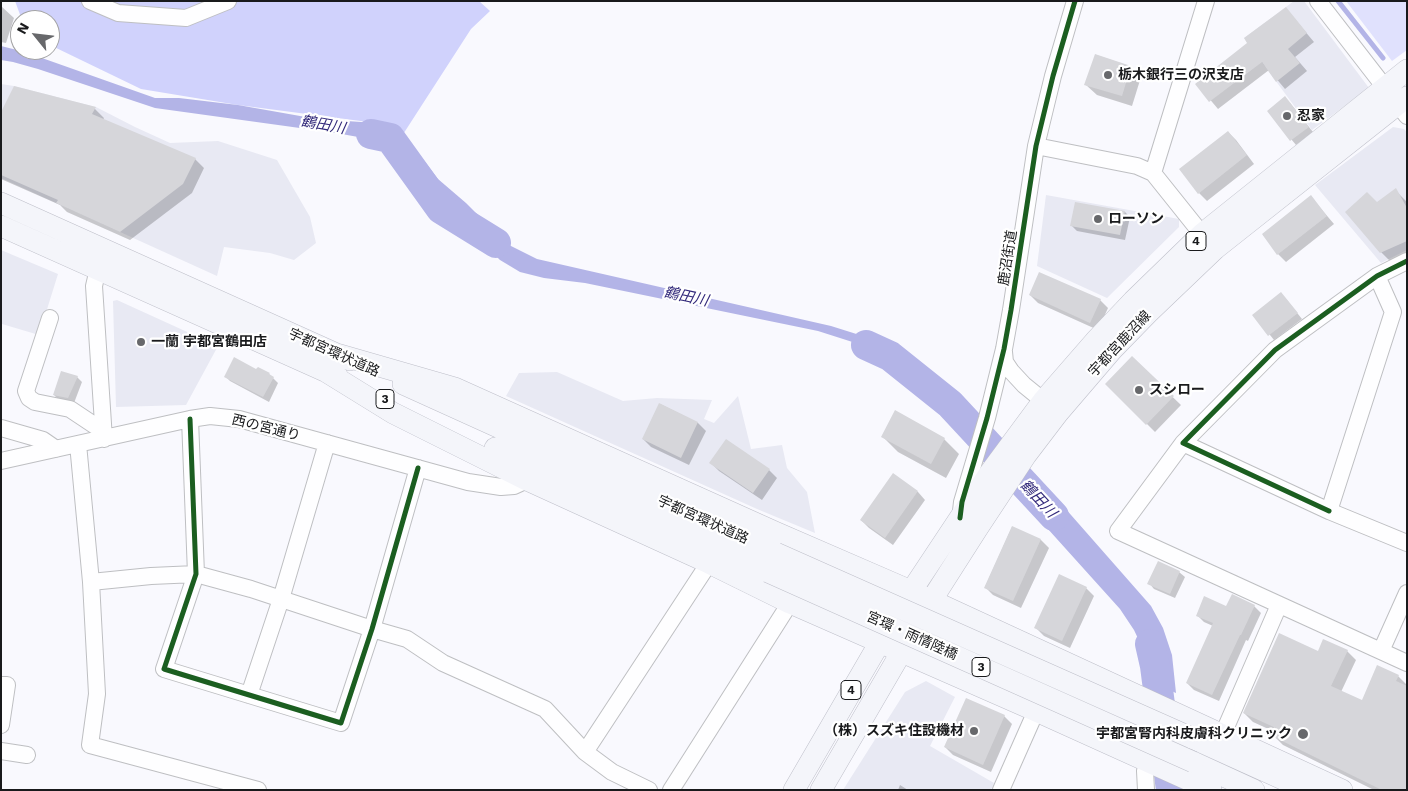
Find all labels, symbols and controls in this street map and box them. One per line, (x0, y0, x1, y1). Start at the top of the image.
north arrow (10, 10, 60, 60)
text: N (13, 20, 32, 37)
place label: 栃木銀行三の沢支店 (1118, 67, 1244, 83)
marker: 栃木銀行三の沢支店 (1102, 69, 1114, 81)
place label: 忍家 (1297, 108, 1325, 124)
marker: 忍家 (1281, 110, 1293, 122)
water label: 鶴田川 (299, 112, 347, 138)
place label: ローソン (1108, 211, 1164, 227)
marker: ローソン (1092, 213, 1104, 225)
street label: 鹿沼街道 (995, 229, 1021, 287)
road number: 4 (1186, 232, 1206, 250)
water label: 鶴田川 (662, 284, 710, 310)
street label: 宇都宮鹿沼線 (1085, 308, 1155, 380)
street label: 宇都宮環状道路 (286, 325, 382, 381)
place label: 一蘭 宇都宮鶴田店 (151, 334, 267, 350)
marker: 一蘭 宇都宮鶴田店 (135, 336, 147, 348)
place label: スシロー (1149, 382, 1205, 398)
marker: スシロー (1133, 384, 1145, 396)
road number: 3 (376, 389, 394, 408)
street label: 西の宮通り (230, 411, 302, 445)
water label: 鶴田川 (1016, 476, 1060, 522)
street label: 宇都宮環状道路 (655, 492, 751, 548)
street label: 宮環・雨情陸橋 (864, 608, 960, 664)
road number: 3 (972, 658, 990, 676)
road number: 4 (841, 680, 861, 700)
place label: （株）スズキ住設機材 (824, 723, 964, 739)
marker: （株）スズキ住設機材 (968, 725, 980, 737)
place label: 宇都宮腎内科皮膚科クリニック (1096, 726, 1292, 742)
marker: 宇都宮腎内科皮膚科クリニック (1296, 727, 1310, 741)

